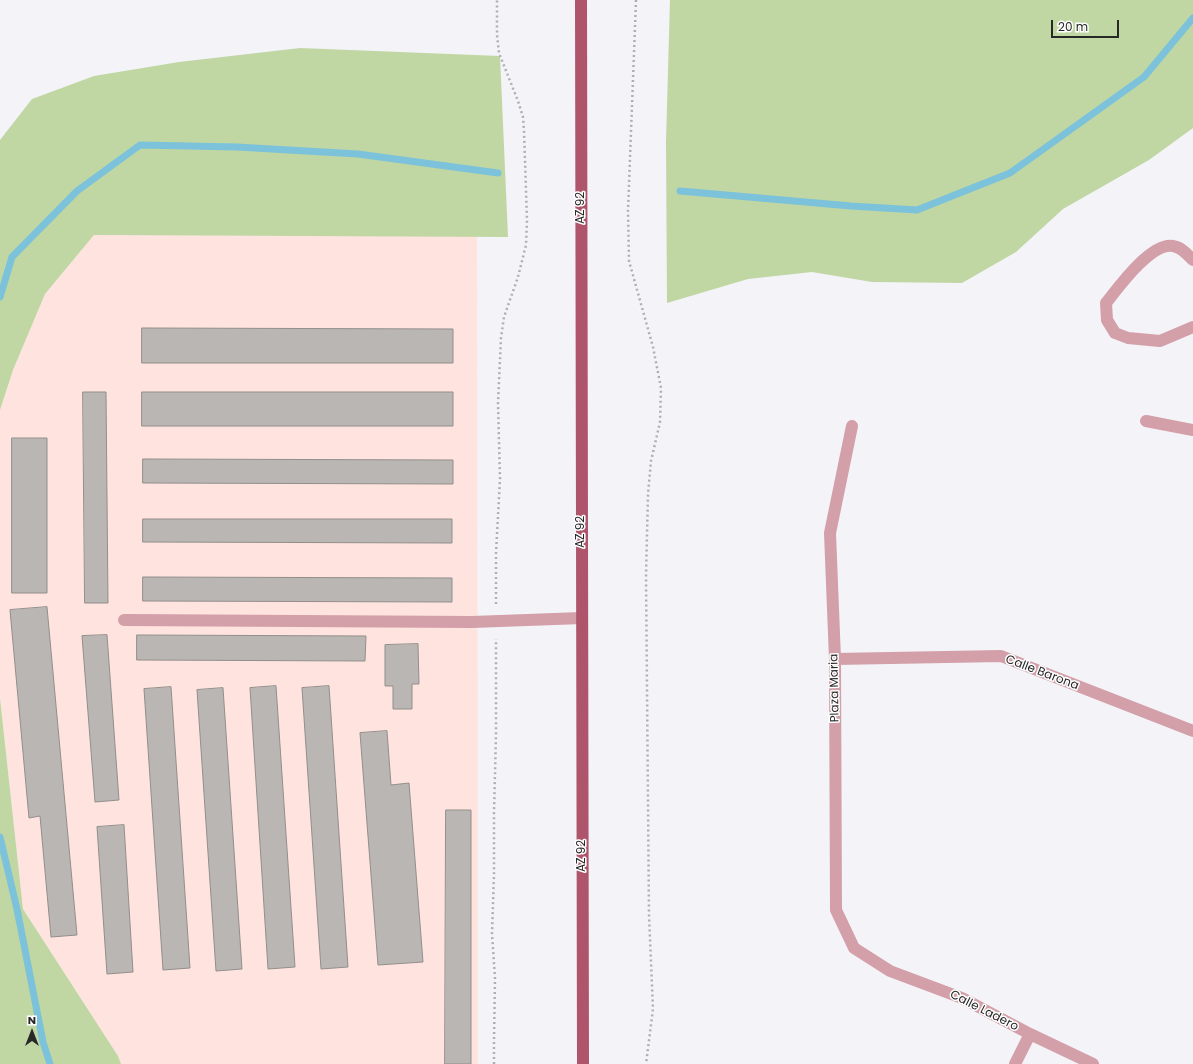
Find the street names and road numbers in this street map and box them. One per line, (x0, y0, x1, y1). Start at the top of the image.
street label: AZ 92 (574, 192, 588, 224)
street label: AZ 92 (574, 516, 588, 548)
street label: Calle Barona (1003, 652, 1081, 694)
street label: Plaza Maria (827, 653, 843, 723)
street label: AZ 92 (575, 840, 589, 872)
street label: Calle Ladero (947, 988, 1021, 1034)

